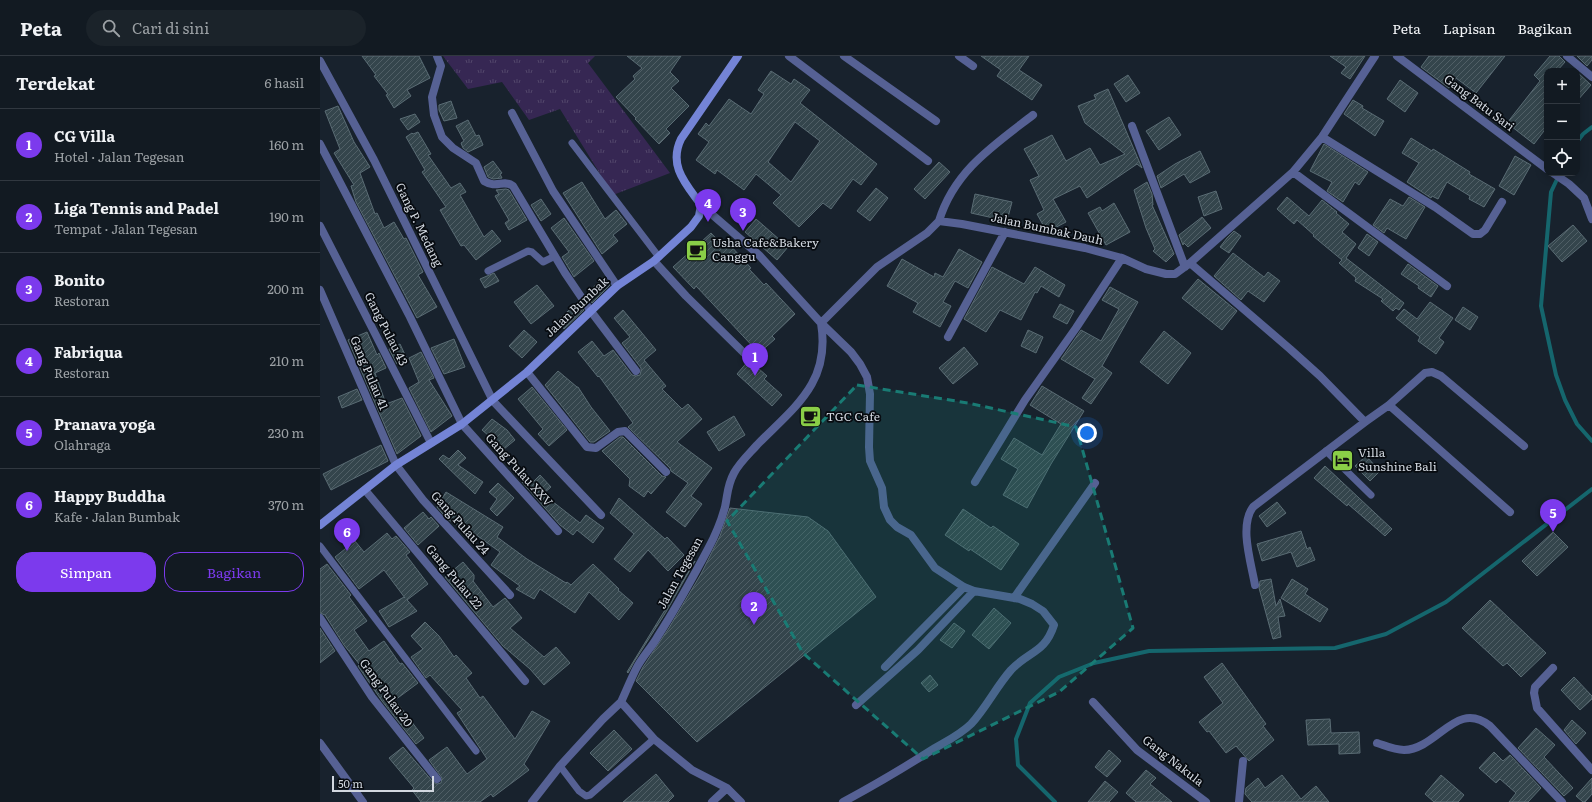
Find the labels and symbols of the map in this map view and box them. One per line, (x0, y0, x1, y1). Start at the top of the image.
street label: Gang Batu Sari (1441, 70, 1519, 135)
street label: Gang P. Medang (392, 179, 448, 270)
pin: 4 (695, 189, 721, 222)
pin: 3 (730, 198, 756, 231)
street label: Jalan Bumbak Dauh (989, 207, 1105, 249)
place label: Usha Cafe&Bakery Canggu (712, 233, 819, 265)
cafe icon: Usha Cafe&Bakery Canggu (683, 237, 709, 263)
street label: Jalan Bumbak (540, 272, 613, 341)
street label: Gang Pulau 43 (361, 289, 413, 369)
street label: Gang Pulau 41 (346, 333, 394, 413)
pin: 1 (742, 343, 768, 376)
cafe icon: TGC Cafe (797, 404, 823, 430)
place label: TGC Cafe (826, 407, 880, 425)
your location (1077, 423, 1097, 443)
street label: Gang Pulau XXV (482, 429, 558, 510)
place label: Villa Sunshine Bali (1358, 443, 1437, 475)
hotel icon: Villa Sunshine Bali (1330, 447, 1356, 473)
street label: Gang Pulau 24 (427, 487, 494, 558)
pin: 5 (1540, 499, 1566, 532)
pin: 6 (334, 518, 360, 551)
street label: Jalan Tegesan (652, 533, 706, 612)
street label: Gang Pulau 22 (422, 540, 487, 613)
pin: 2 (741, 592, 767, 625)
street label: Gang Pulau 20 (356, 655, 418, 730)
street label: Gang Nakula (1139, 730, 1209, 790)
scale bar (332, 774, 434, 793)

